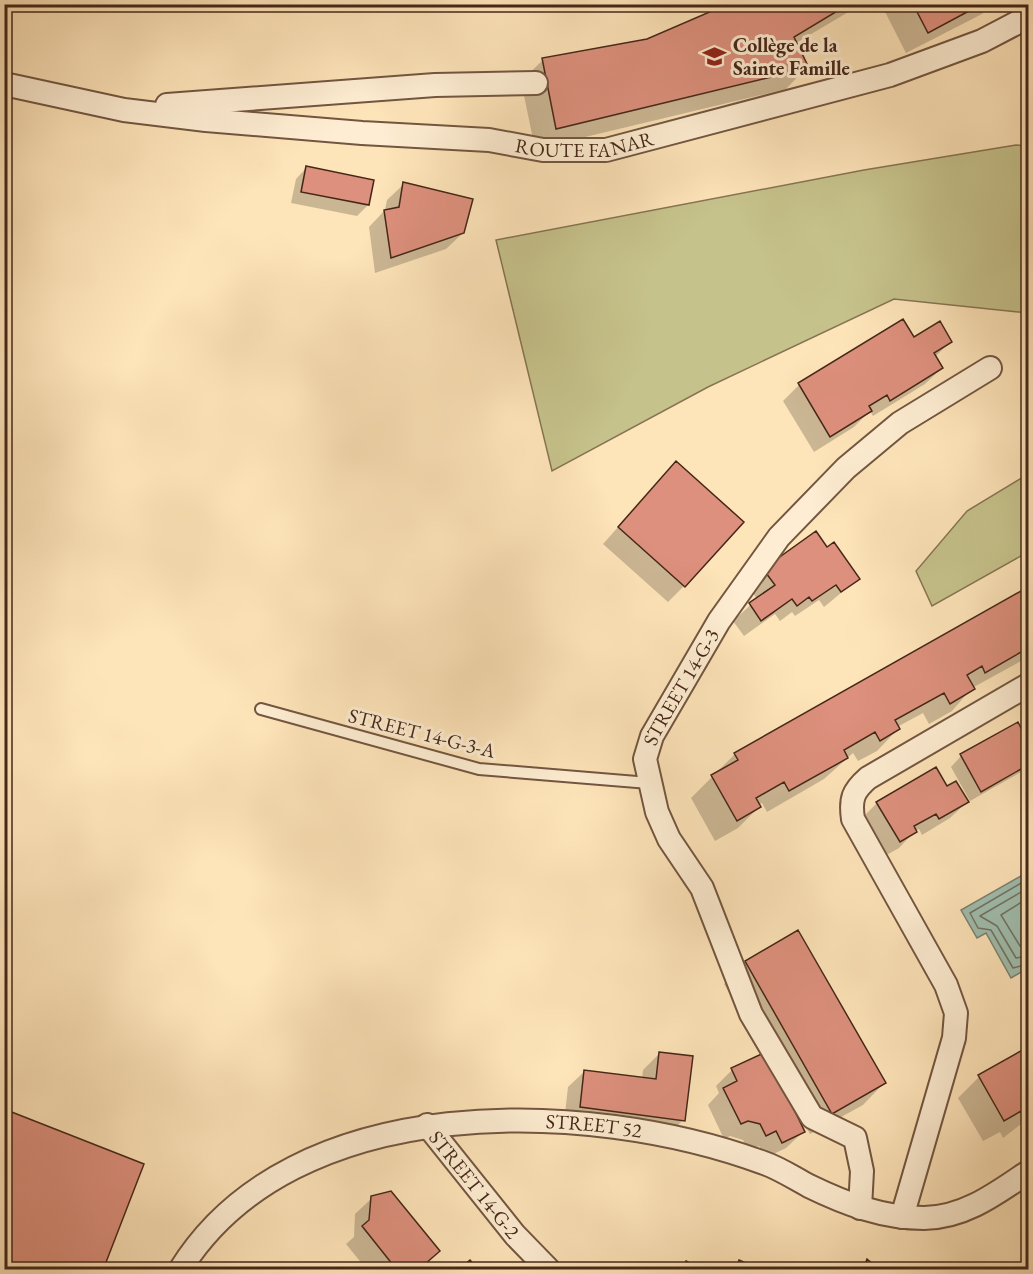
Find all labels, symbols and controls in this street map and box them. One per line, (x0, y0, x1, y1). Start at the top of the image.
place label: Collège de la Sainte Famille (733, 32, 850, 81)
school or university icon: Collège de la Sainte Famille (702, 43, 728, 69)
street label: ROUTE FANAR (513, 125, 657, 163)
street label: STREET 14-G-3 (637, 624, 725, 749)
street label: STREET 14-G-3-A (346, 702, 498, 764)
street label: STREET 52 (545, 1108, 644, 1144)
street label: STREET 14-G-2 (423, 1125, 526, 1244)

